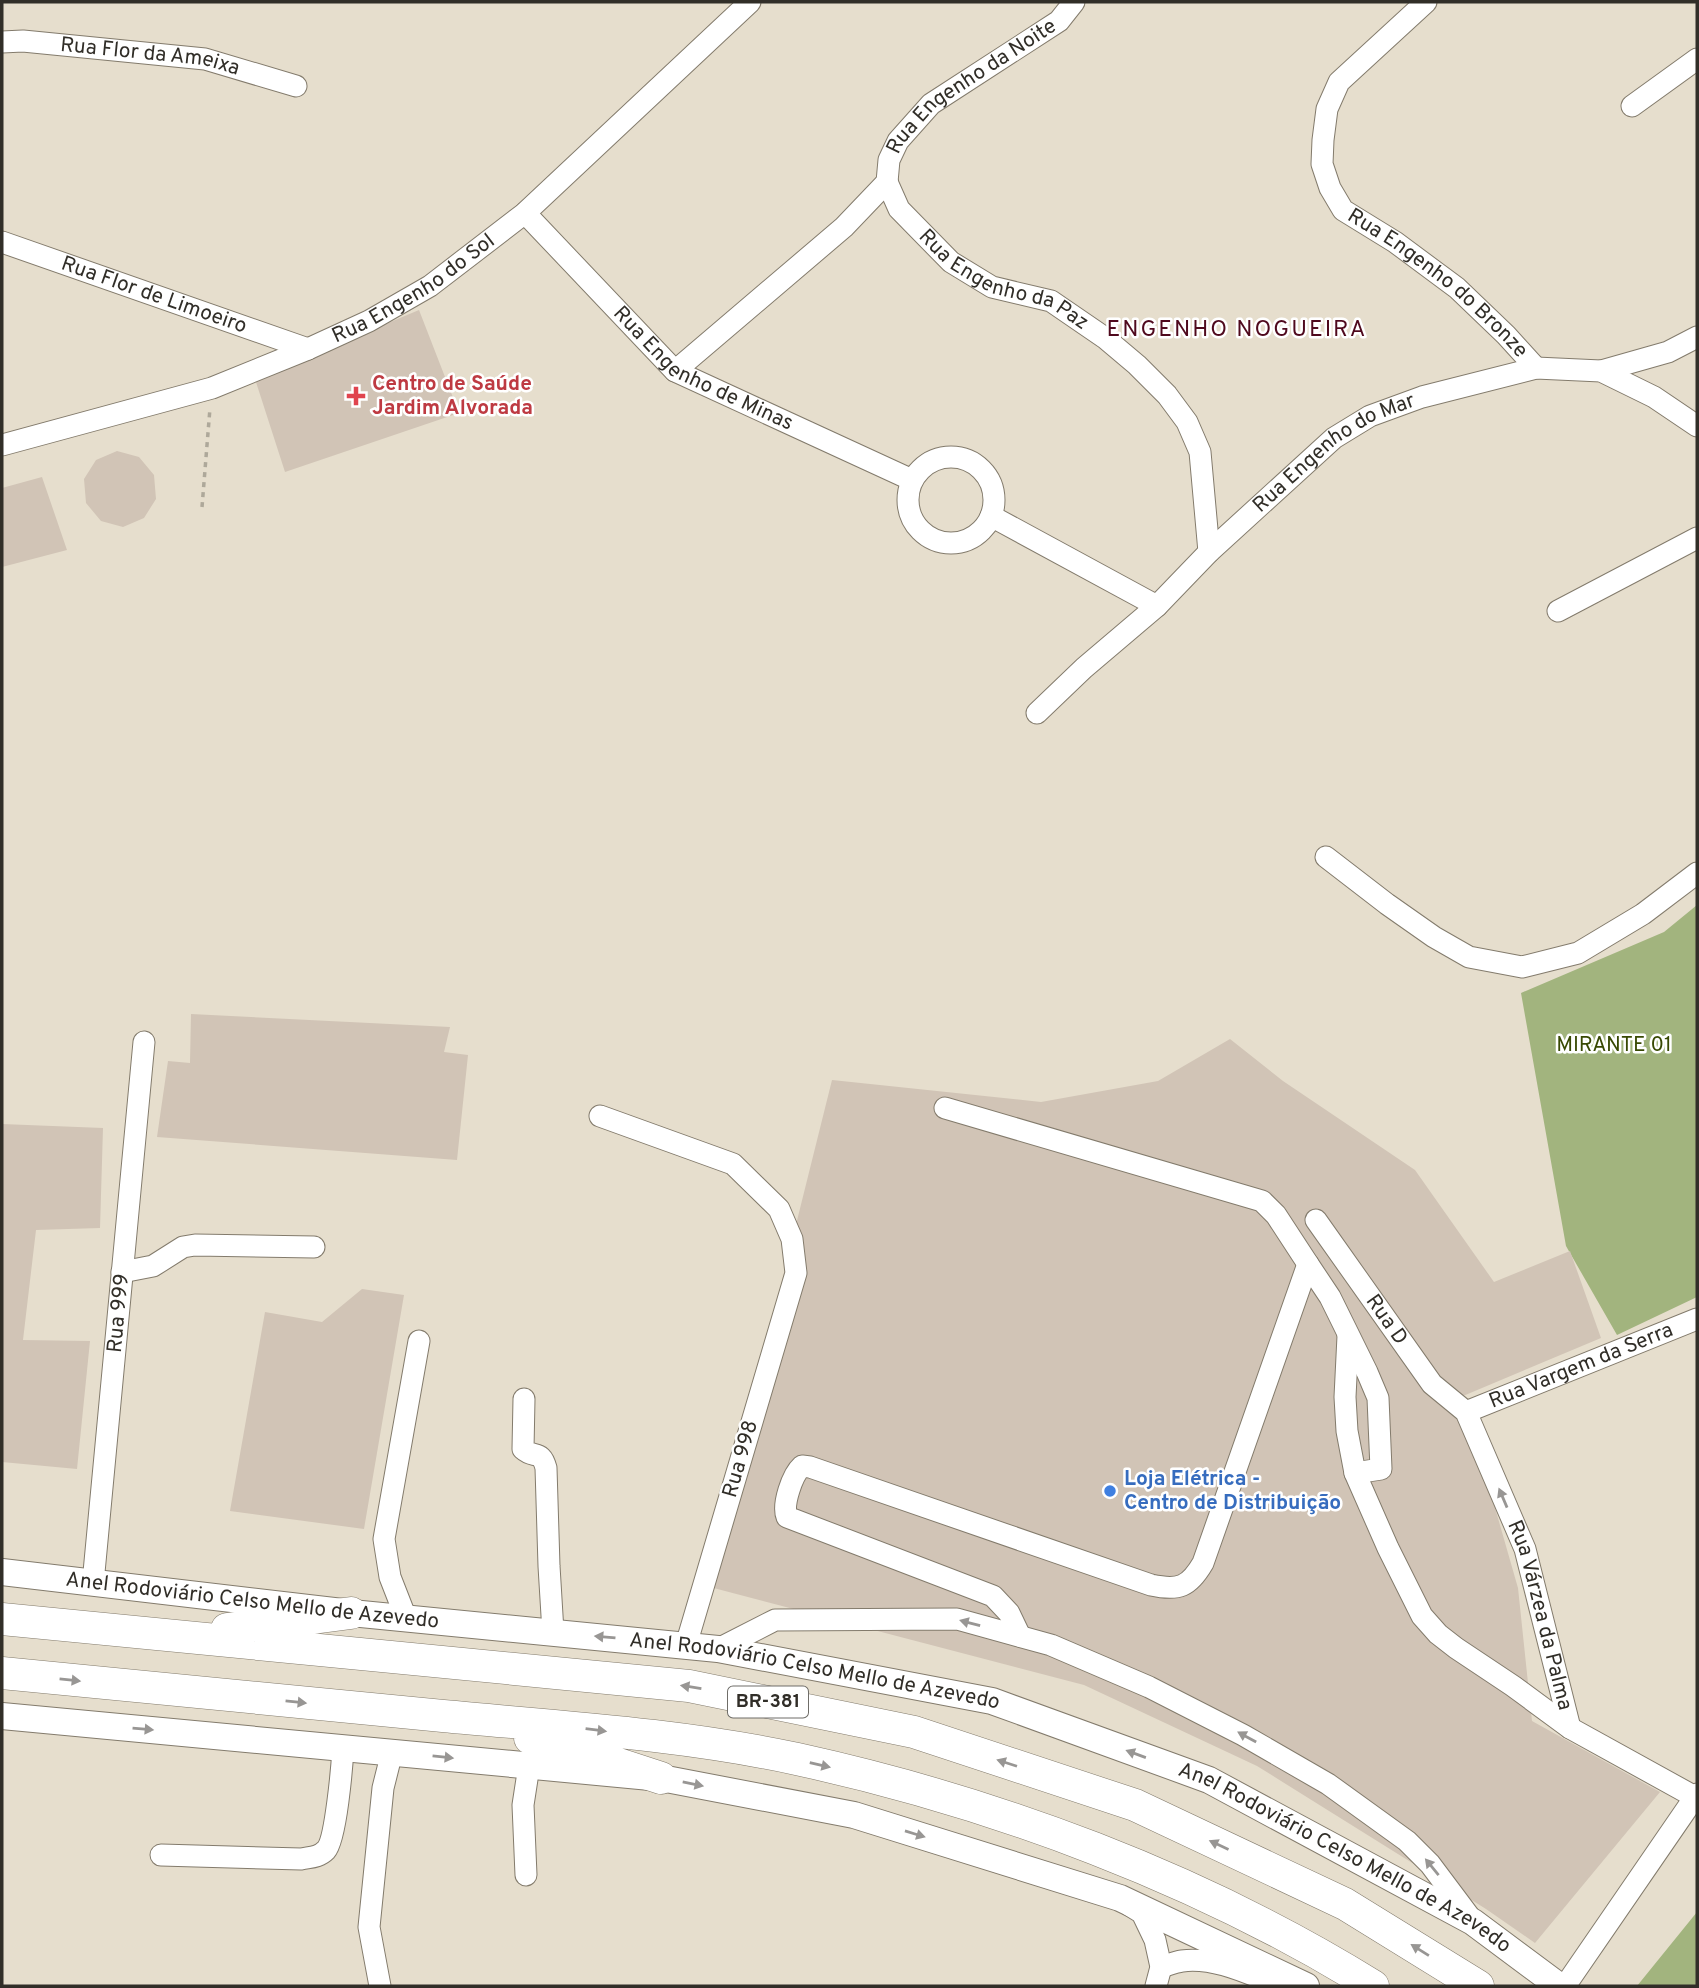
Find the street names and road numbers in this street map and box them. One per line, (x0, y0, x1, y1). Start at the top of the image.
street label: Rua Engenho da Noite (880, 13, 1061, 158)
street label: Rua Flor da Ameixa (59, 31, 243, 82)
street label: Rua Engenho do Bronze (1342, 202, 1534, 364)
street label: Rua Engenho da Paz (913, 223, 1094, 336)
street label: Rua Engenho do Sol (328, 228, 500, 350)
street label: Rua Flor de Limoeiro (57, 250, 250, 340)
street label: Rua Engenho de Minas (607, 300, 798, 437)
street label: Rua Engenho do Mar (1247, 387, 1419, 519)
street label: Rua 999 (101, 1272, 136, 1354)
street label: Rua D (1359, 1289, 1414, 1350)
street label: Rua Vargem da Serra (1485, 1316, 1677, 1415)
street label: Rua 998 (717, 1417, 765, 1501)
street label: Rua Várzea da Palma (1501, 1516, 1579, 1713)
street label: Anel Rodoviário Celso Mello de Azevedo (64, 1566, 440, 1635)
street label: Anel Rodoviário Celso Mello de Azevedo (628, 1627, 1004, 1716)
road number: BR-381 (728, 1686, 808, 1718)
street label: Anel Rodoviário Celso Mello de Azevedo (1174, 1756, 1516, 1959)

